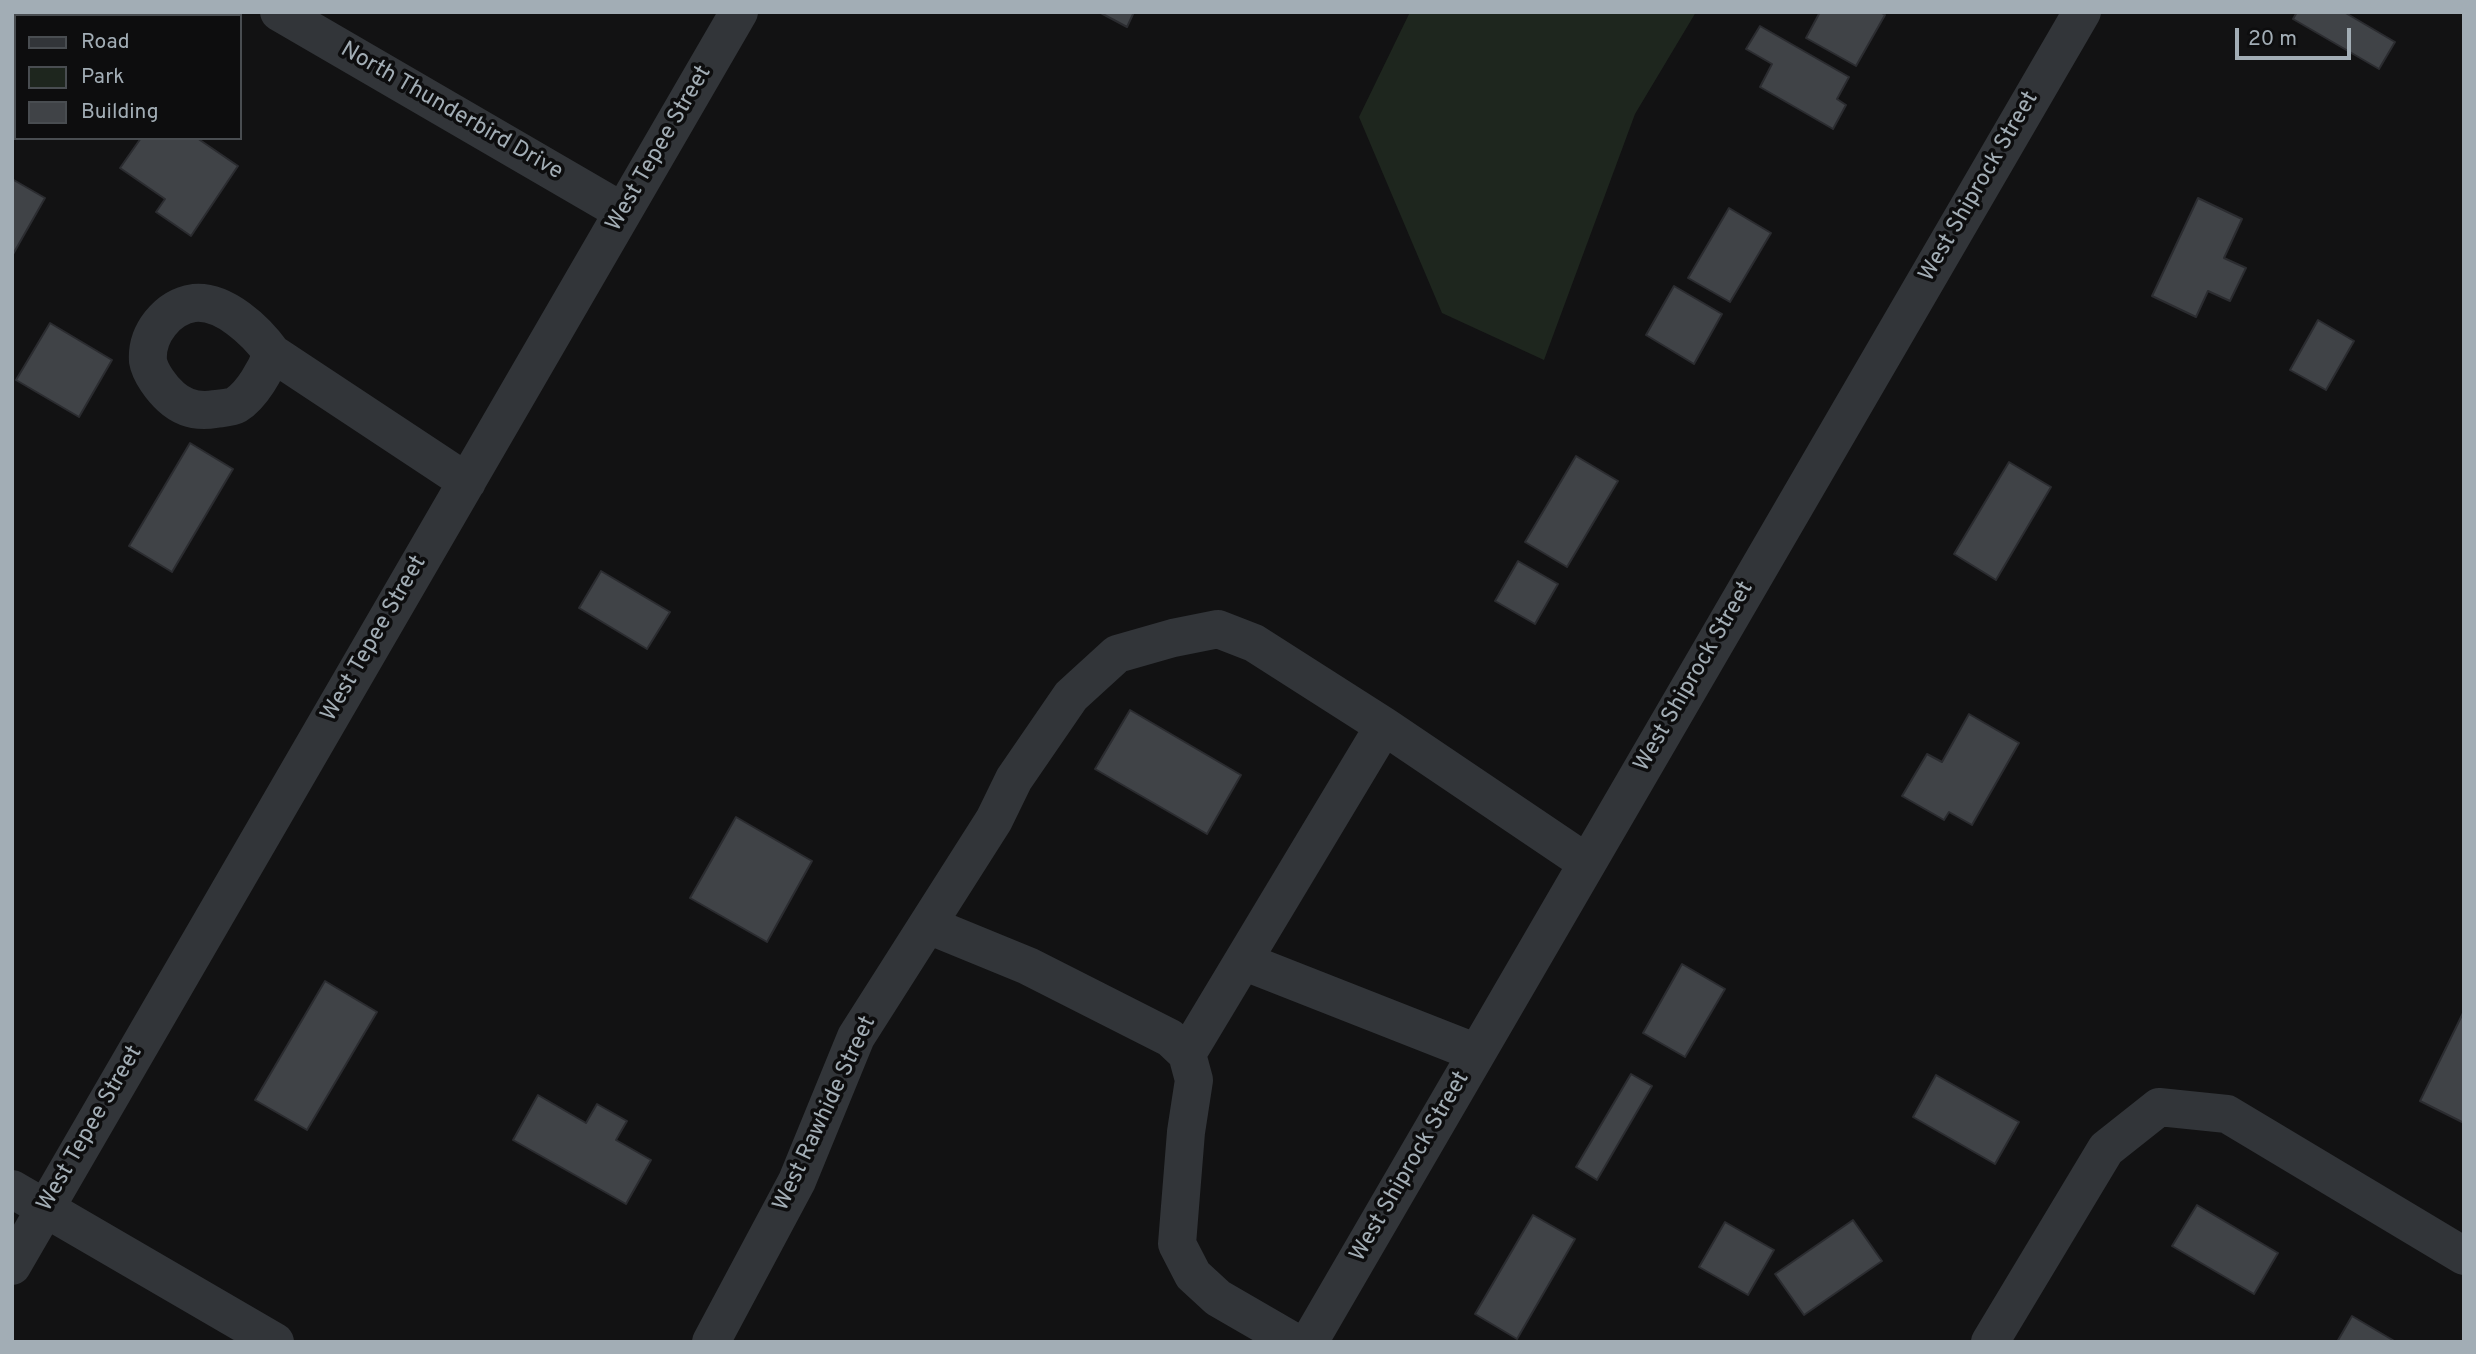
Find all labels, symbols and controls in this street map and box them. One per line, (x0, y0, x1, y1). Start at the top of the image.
legend (14, 14, 242, 140)
scale bar (2238, 14, 2354, 58)
text: 20 m (2248, 26, 2297, 53)
text: Road (81, 29, 130, 56)
street label: North Thunderbird Drive (335, 37, 567, 187)
street label: West Tepee Street (601, 61, 719, 237)
text: Park (81, 64, 124, 91)
street label: West Shiprock Street (1914, 87, 2046, 287)
text: Building (81, 99, 159, 126)
street label: West Tepee Street (316, 551, 434, 727)
street label: West Shiprock Street (1629, 577, 1761, 777)
street label: West Rawhide Street (769, 1012, 883, 1216)
street label: West Tepee Street (32, 1041, 150, 1217)
street label: West Shiprock Street (1345, 1067, 1477, 1267)

